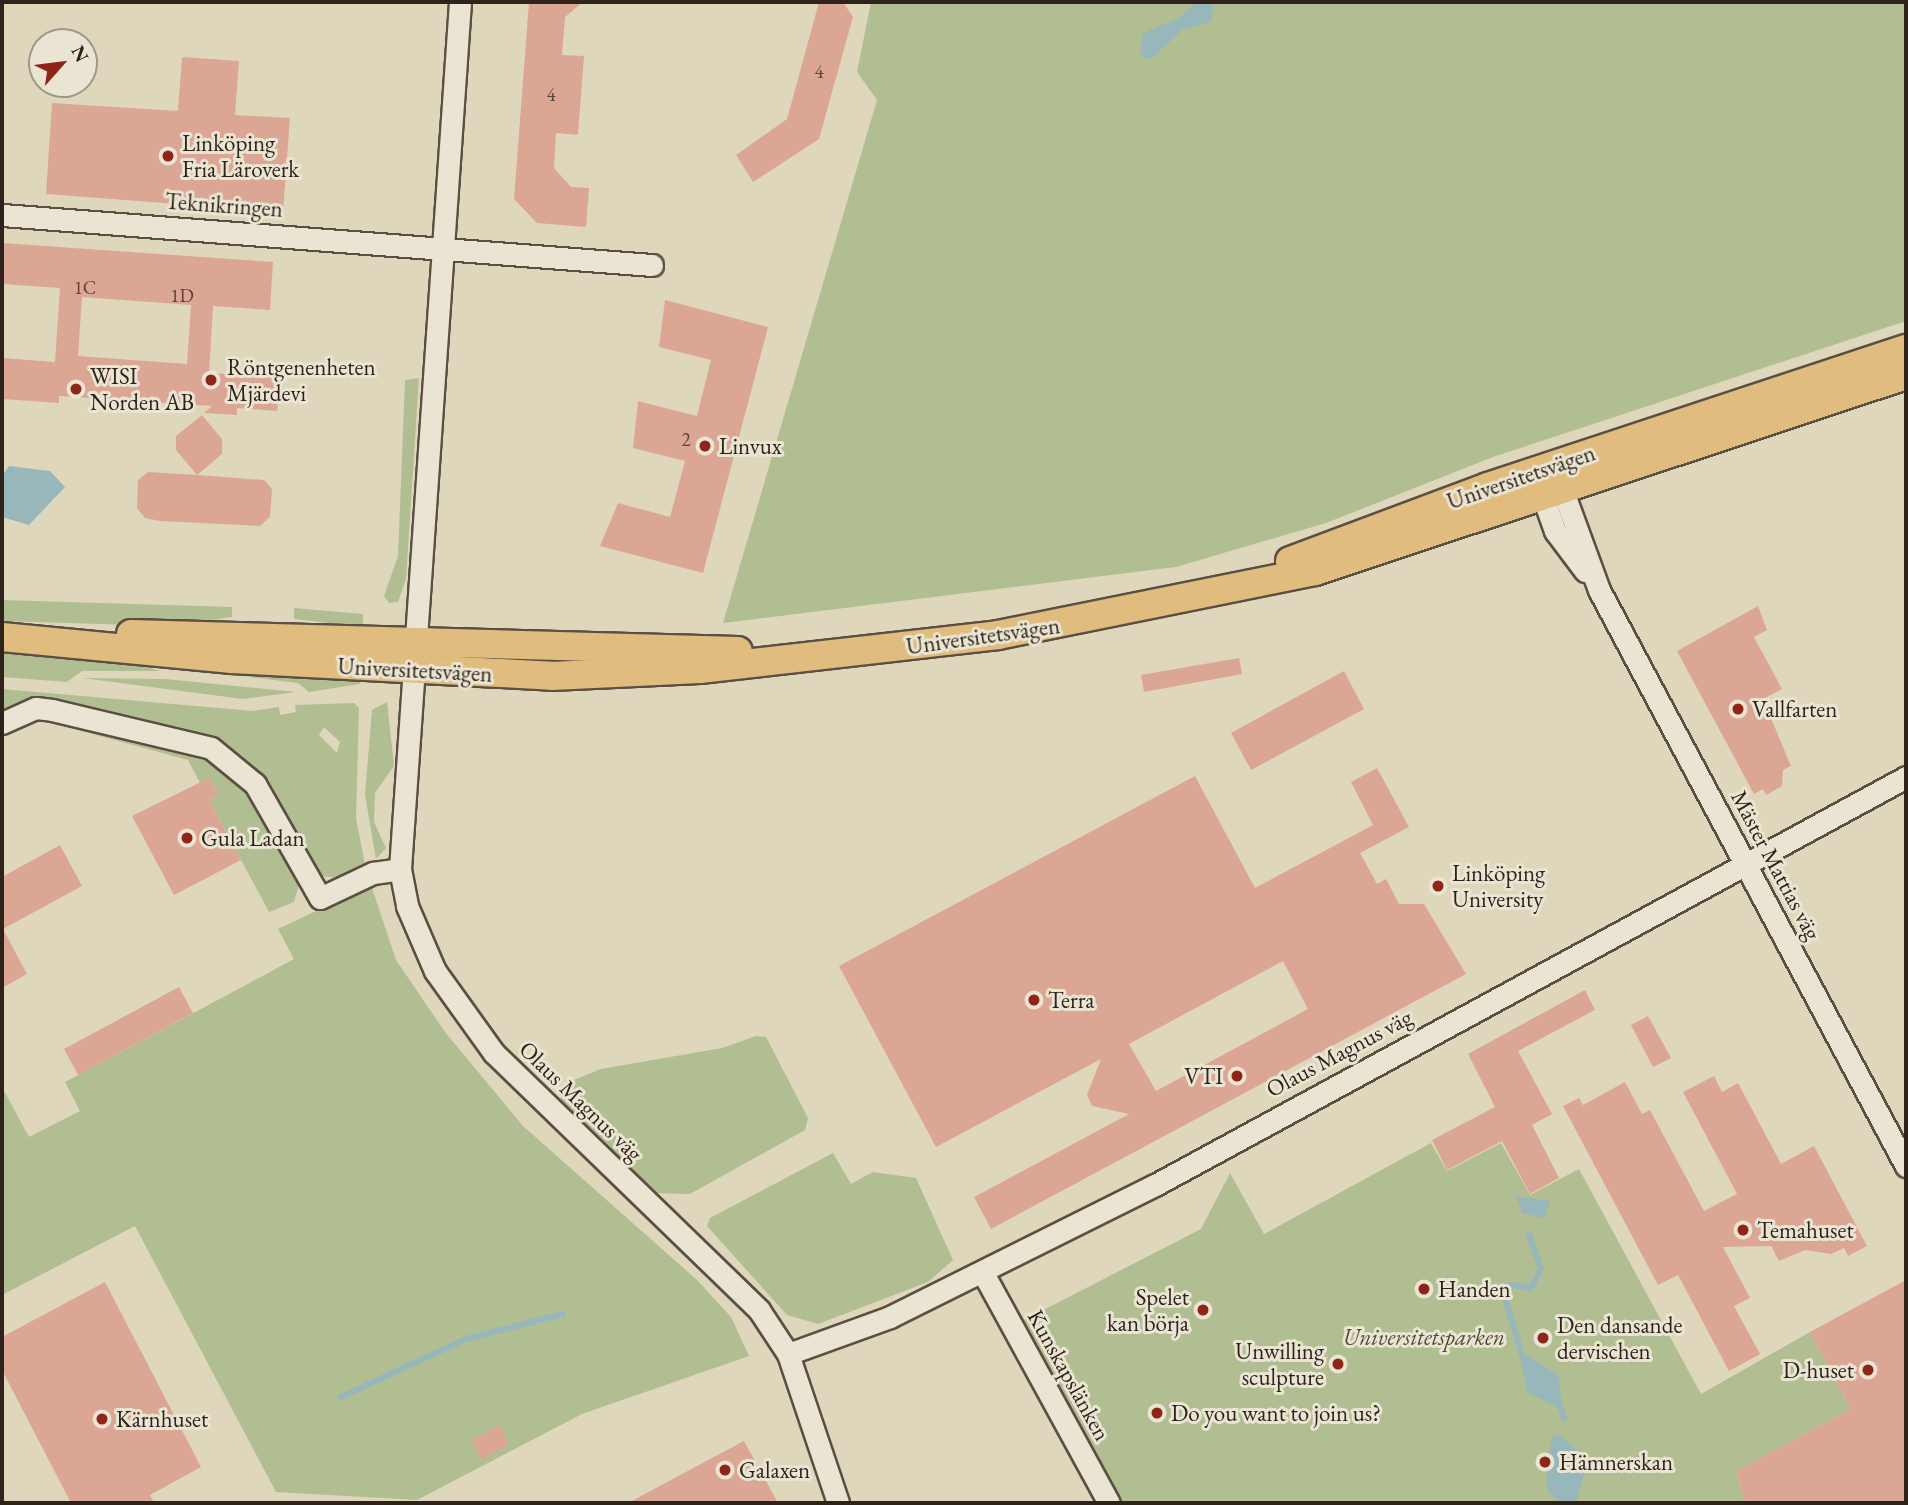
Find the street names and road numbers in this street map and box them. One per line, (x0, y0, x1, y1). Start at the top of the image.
street label: Teknikringen (164, 187, 284, 223)
street label: Universitetsvägen (1443, 439, 1599, 515)
street label: Universitetsvägen (904, 612, 1062, 660)
street label: Universitetsvägen (337, 652, 493, 688)
street label: Mäster Mattias väg (1725, 786, 1827, 944)
street label: Olaus Magnus väg (1261, 1003, 1417, 1103)
street label: Olaus Magnus väg (513, 1035, 649, 1167)
street label: Kunskapslänken (1022, 1305, 1116, 1445)

